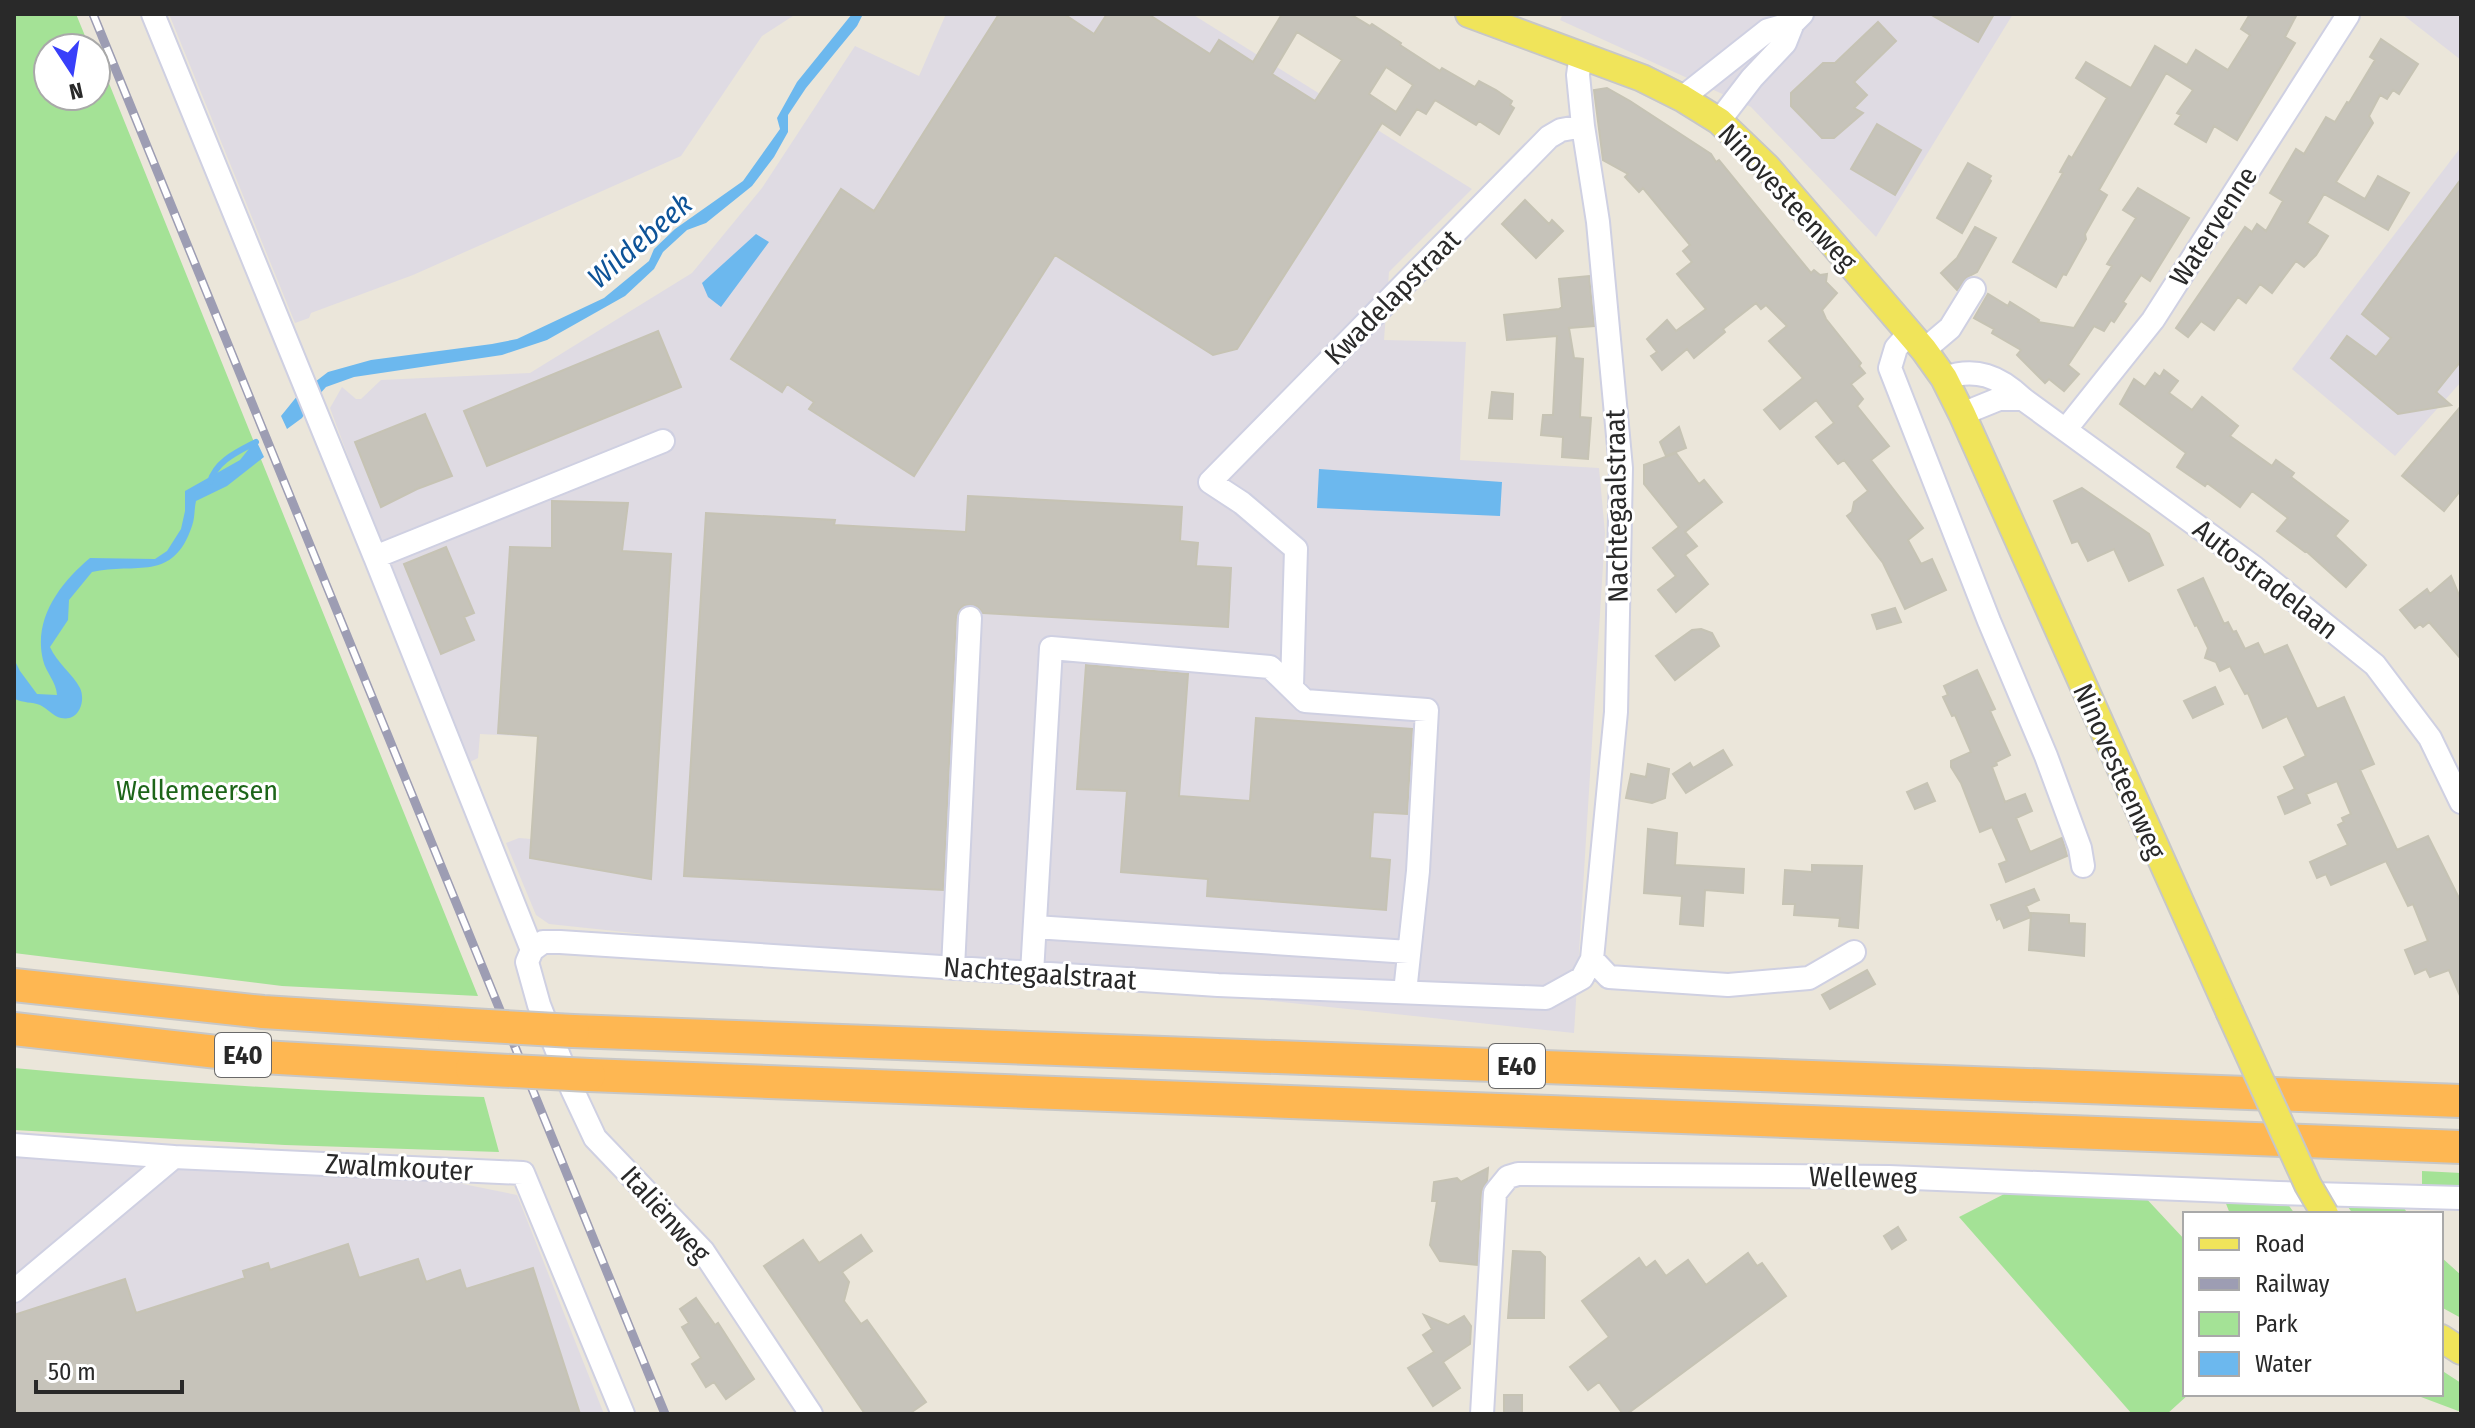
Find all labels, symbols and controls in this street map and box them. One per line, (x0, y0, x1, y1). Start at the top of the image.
north arrow (32, 32, 112, 112)
text: N (67, 76, 85, 106)
street label: Ninovesteenweg (1711, 117, 1864, 278)
street label: Watervenne (2163, 160, 2264, 292)
water label: Wildebeek (580, 186, 700, 296)
street label: Kwadelapstraat (1318, 222, 1467, 372)
street label: Nachtegaalstraat (1598, 408, 1635, 603)
street label: Autostradelaan (2187, 513, 2345, 646)
street label: Ninovesteenweg (2066, 679, 2173, 865)
park label: Wellemeersen (116, 774, 278, 807)
street label: Nachtegaalstraat (942, 950, 1138, 997)
road number: E40 (215, 1033, 271, 1077)
road number: E40 (1489, 1044, 1545, 1088)
street label: Zwalmkouter (324, 1147, 474, 1188)
street label: Italiënweg (614, 1159, 718, 1270)
street label: Welleweg (1809, 1160, 1918, 1195)
legend (2183, 1212, 2443, 1396)
text: Road (2255, 1230, 2305, 1258)
text: Railway (2255, 1270, 2330, 1298)
text: Park (2255, 1310, 2298, 1338)
scale bar (36, 1344, 182, 1394)
text: Water (2255, 1350, 2312, 1378)
text: 50 m (48, 1358, 96, 1386)

